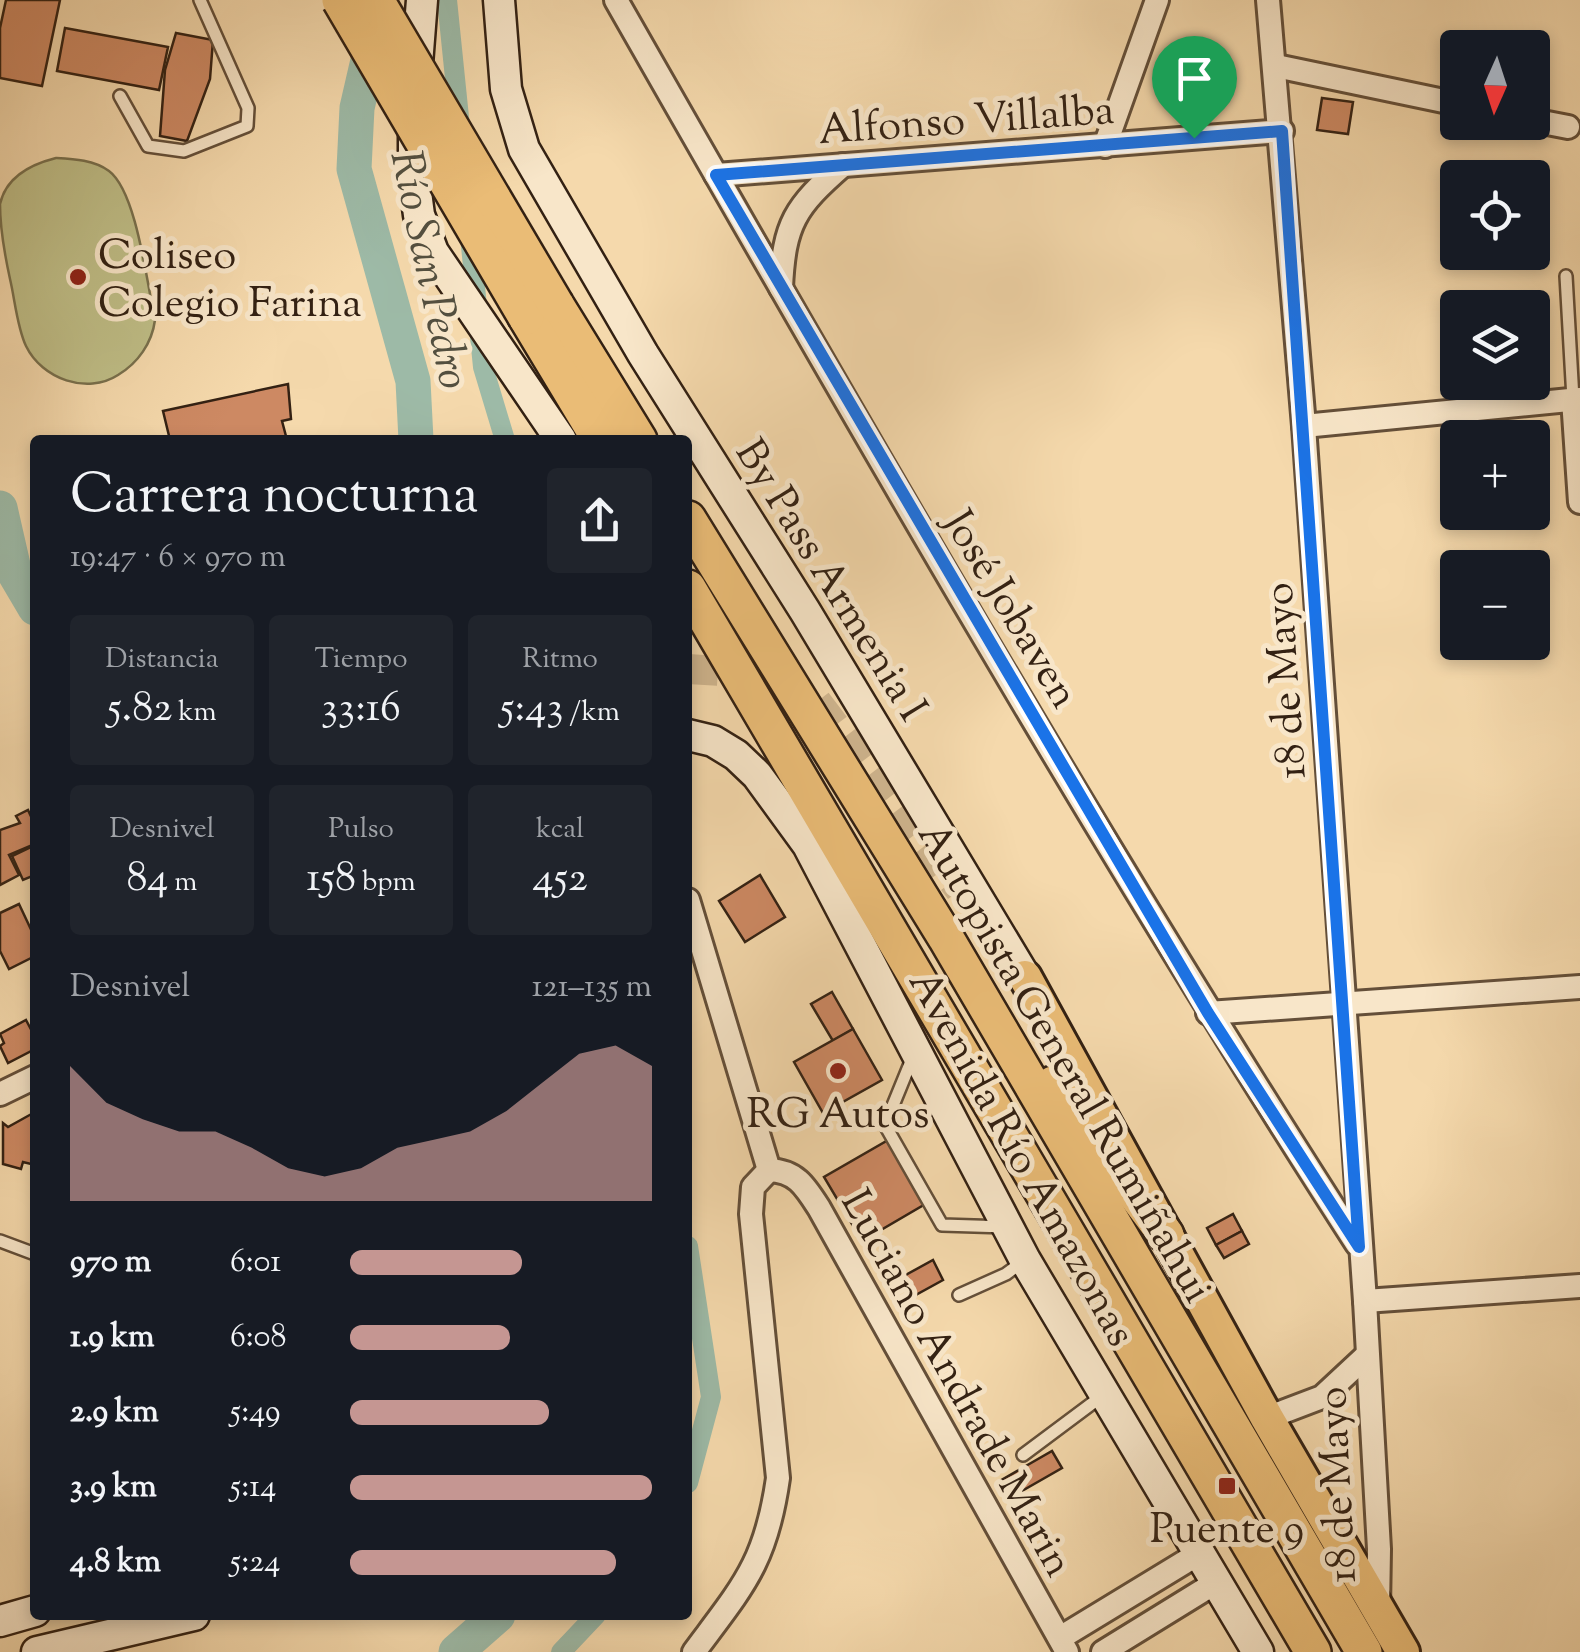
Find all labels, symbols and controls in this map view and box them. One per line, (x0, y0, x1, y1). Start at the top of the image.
north arrow (1440, 30, 1550, 140)
map controls (1440, 30, 1550, 660)
pin (1152, 36, 1237, 139)
icon: arrive (1167, 51, 1222, 106)
street label: Alfonso Villalba (817, 83, 1116, 163)
water label: Río San Pedro (370, 145, 484, 395)
button: locate (1440, 160, 1550, 270)
place label: Coliseo Colegio Farina (98, 228, 362, 336)
marker: Coliseo Colegio Farina (67, 266, 89, 288)
button: layers (1440, 290, 1550, 400)
button: + (1440, 420, 1550, 530)
street label: By Pass Armenia I (718, 429, 940, 734)
text: Carrera nocturna (70, 458, 478, 537)
button: share (547, 468, 652, 573)
street label: José Jobaven (925, 498, 1092, 721)
text: 19:47 · 6 × 970 m (70, 535, 286, 581)
button: − (1440, 550, 1550, 660)
street label: 18 de Mayo (1251, 581, 1325, 781)
text: Distancia (105, 640, 219, 680)
text: Tiempo (315, 640, 407, 680)
text: Ritmo (522, 640, 598, 680)
text: 5.82 (107, 680, 172, 740)
text: 33:16 (321, 680, 401, 740)
text: 5:43 (500, 680, 563, 740)
text: km (172, 693, 217, 733)
text: /km (563, 693, 620, 733)
text: Desnivel (109, 810, 215, 850)
text: Pulso (328, 810, 394, 850)
text: kcal (536, 810, 584, 850)
street label: Autopista General Rumiñahui (900, 812, 1225, 1315)
text: 84 (127, 850, 168, 910)
text: 158 (306, 850, 356, 910)
text: 452 (532, 850, 588, 910)
text: m (168, 863, 197, 903)
text: bpm (356, 863, 416, 903)
street label: Avenida Río Amazonas (891, 960, 1148, 1359)
text: Desnivel (70, 965, 190, 1011)
text: 121–135 m (532, 965, 652, 1011)
marker: RG Autos (827, 1060, 849, 1082)
place label: RG Autos (747, 1087, 929, 1147)
street label: Luciano Andrade Marin (823, 1180, 1086, 1589)
text: 970 m (70, 1240, 151, 1286)
text: 6:01 (230, 1240, 281, 1286)
text: 1.9 km (70, 1315, 155, 1361)
text: 6:08 (230, 1315, 287, 1361)
street label: 18 de Mayo (1305, 1385, 1375, 1584)
text: 2.9 km (70, 1390, 159, 1436)
text: 5:49 (230, 1390, 281, 1436)
text: 3.9 km (70, 1465, 157, 1511)
text: 5:14 (230, 1465, 276, 1511)
marker: Puente 9 (1216, 1475, 1238, 1497)
place label: Puente 9 (1150, 1502, 1304, 1562)
text: 4.8 km (70, 1540, 161, 1586)
text: 5:24 (230, 1540, 280, 1586)

